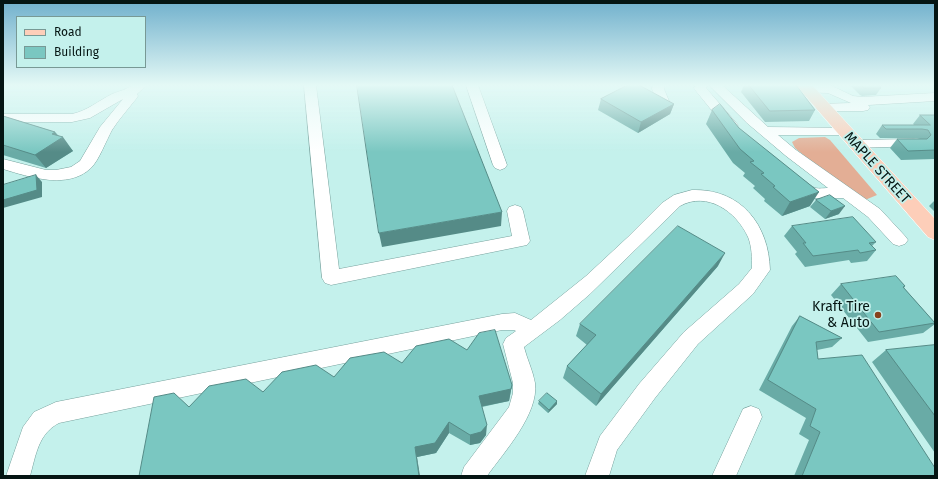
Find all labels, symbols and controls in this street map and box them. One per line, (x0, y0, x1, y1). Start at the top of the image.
legend (16, 16, 146, 68)
text: Road (54, 25, 82, 39)
text: Building (54, 45, 99, 59)
street label: MAPLE STREET (840, 129, 914, 207)
place label: Kraft Tire & Auto (812, 299, 870, 332)
marker: Kraft Tire & Auto (873, 310, 883, 320)

